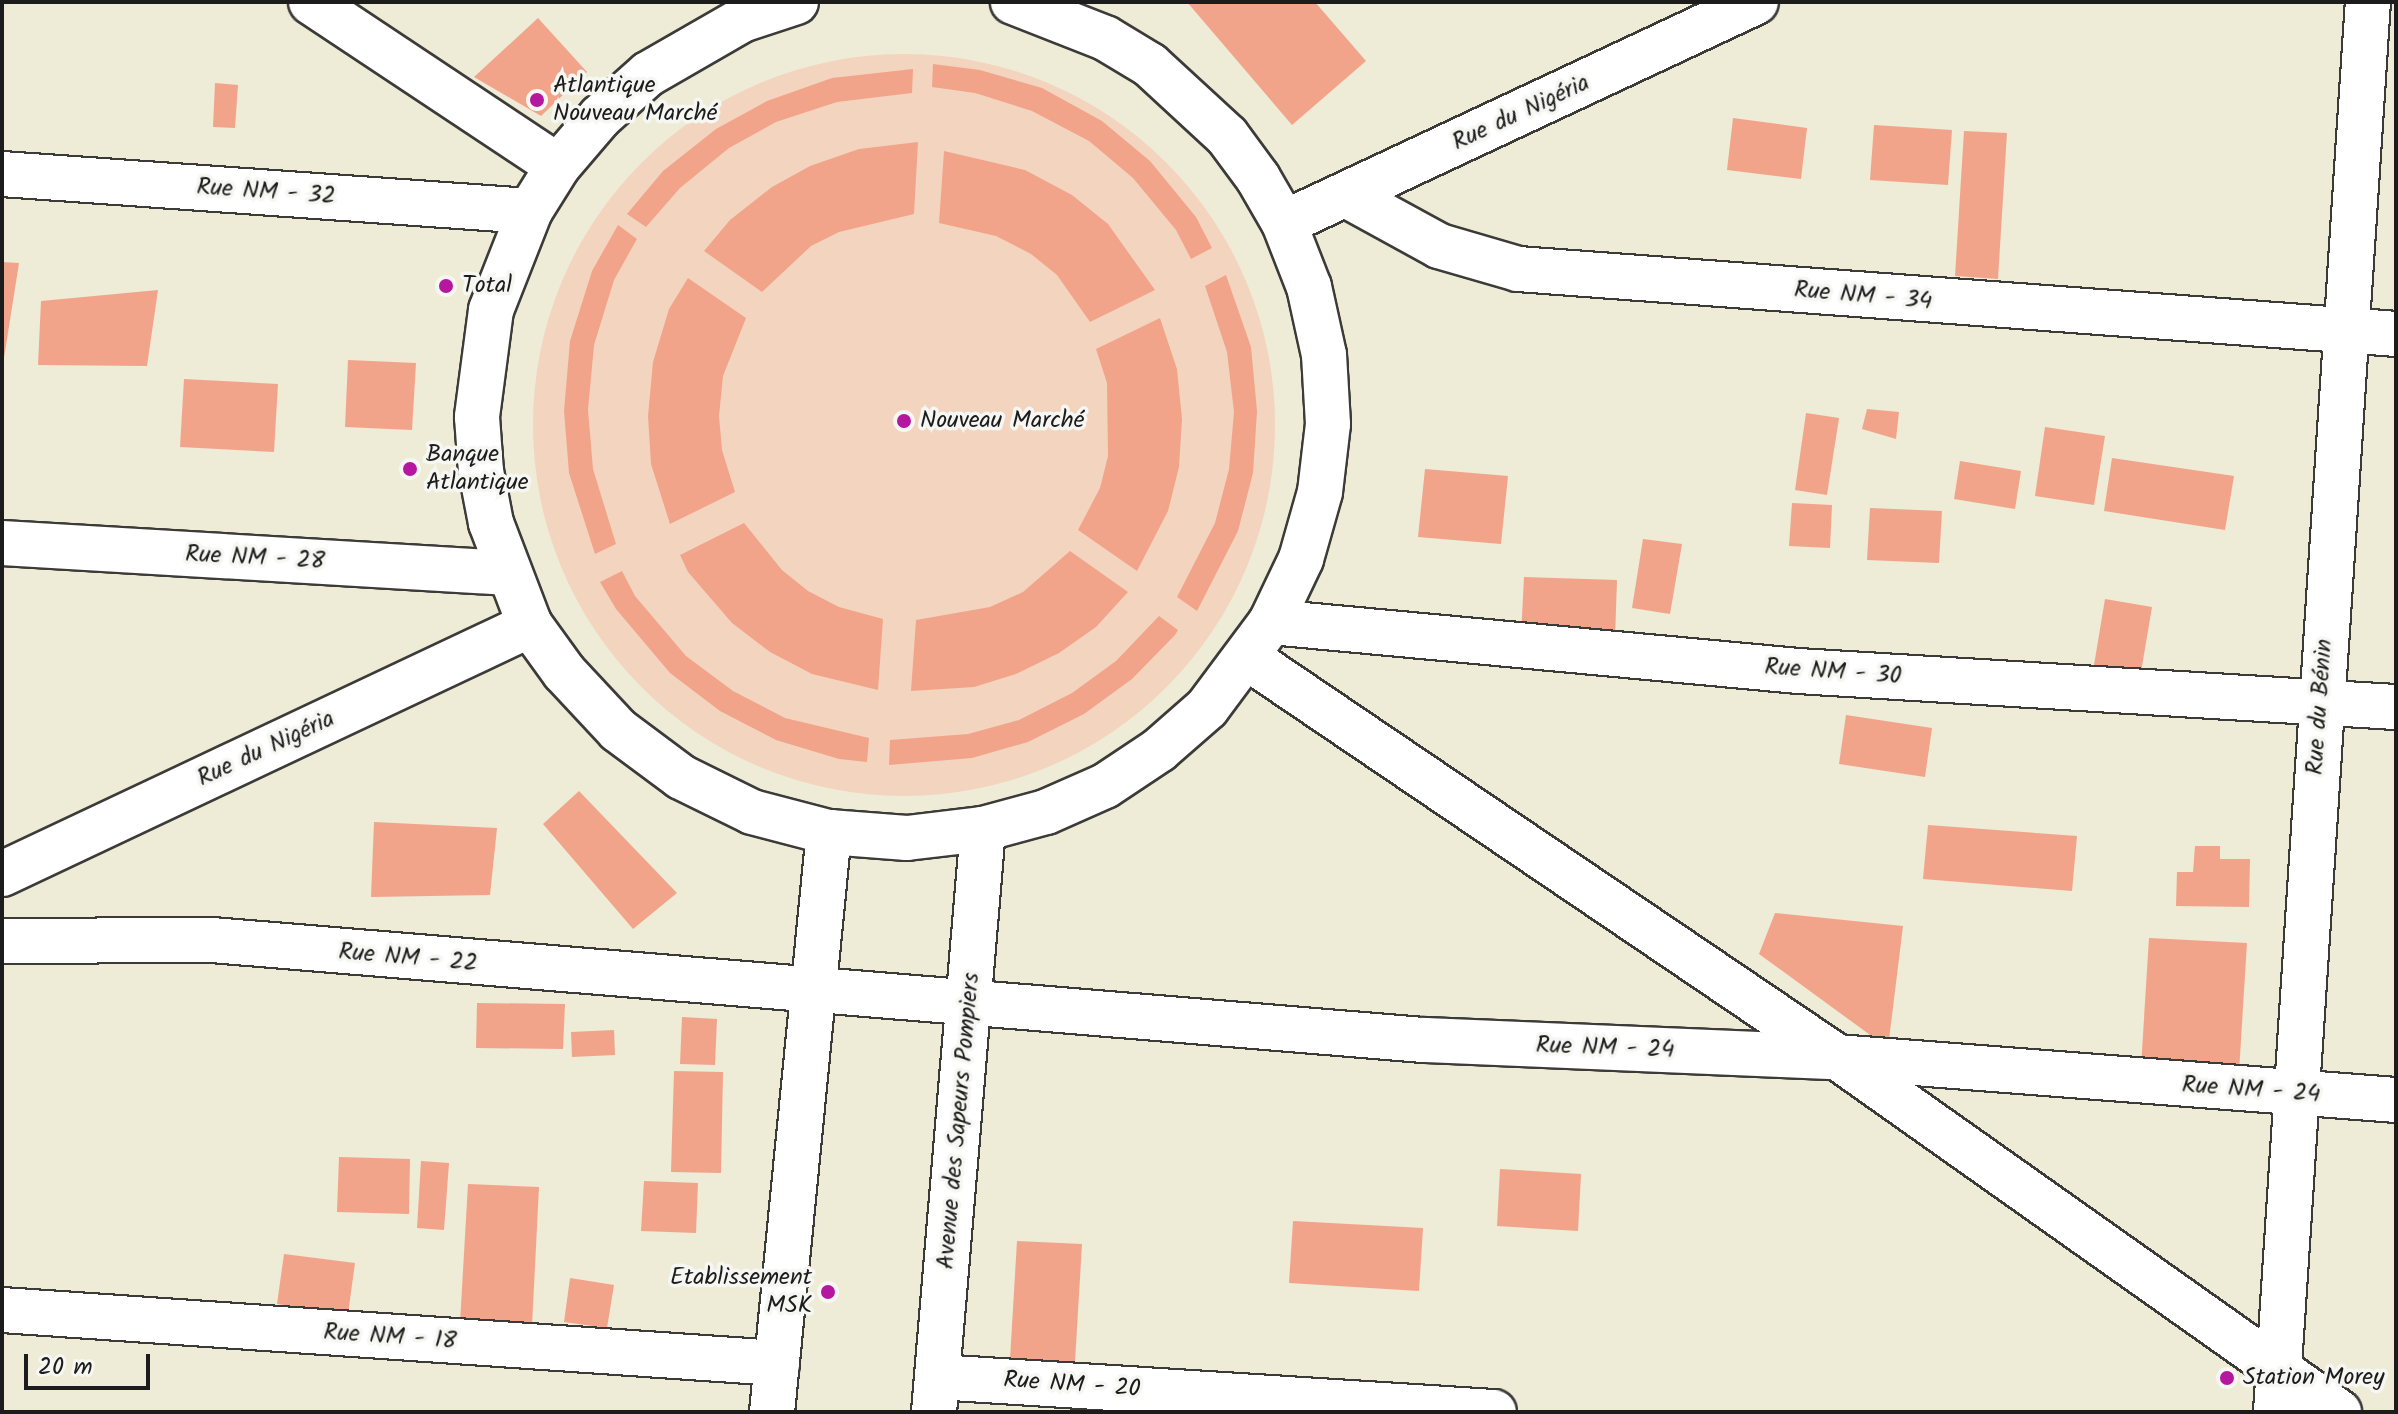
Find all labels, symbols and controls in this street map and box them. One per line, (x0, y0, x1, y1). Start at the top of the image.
street label: Rue du Nigéria (1448, 69, 1594, 157)
place label: Atlantique Nouveau Marché (553, 72, 717, 128)
marker: Atlantique Nouveau Marché (528, 91, 546, 109)
street label: Rue NM - 32 (196, 173, 336, 211)
place label: Total (462, 272, 512, 300)
street label: Rue NM - 34 (1793, 276, 1933, 316)
marker: Total (437, 277, 455, 295)
place label: Nouveau Marché (920, 407, 1084, 435)
marker: Nouveau Marché (895, 412, 913, 430)
place label: Banque Atlantique (426, 441, 529, 497)
marker: Banque Atlantique (401, 460, 419, 478)
street label: Rue NM - 28 (184, 540, 326, 576)
street label: Rue du Bénin (2301, 638, 2339, 776)
street label: Rue NM - 30 (1764, 653, 1902, 691)
street label: Rue du Nigéria (193, 705, 339, 793)
street label: Rue NM - 22 (337, 938, 479, 978)
street label: Avenue des Sapeurs Pompiers (932, 971, 986, 1271)
street label: Rue NM - 24 (1535, 1031, 1675, 1065)
street label: Rue NM - 24 (2181, 1071, 2321, 1109)
place label: Etablissement MSK (670, 1264, 812, 1320)
marker: Etablissement MSK (819, 1283, 837, 1301)
street label: Rue NM - 18 (322, 1318, 458, 1356)
scale bar (28, 1338, 154, 1388)
text: 20 m (38, 1348, 93, 1387)
place label: Station Morey (2243, 1364, 2384, 1392)
street label: Rue NM - 20 (1002, 1366, 1142, 1404)
marker: Station Morey (2218, 1369, 2236, 1387)

